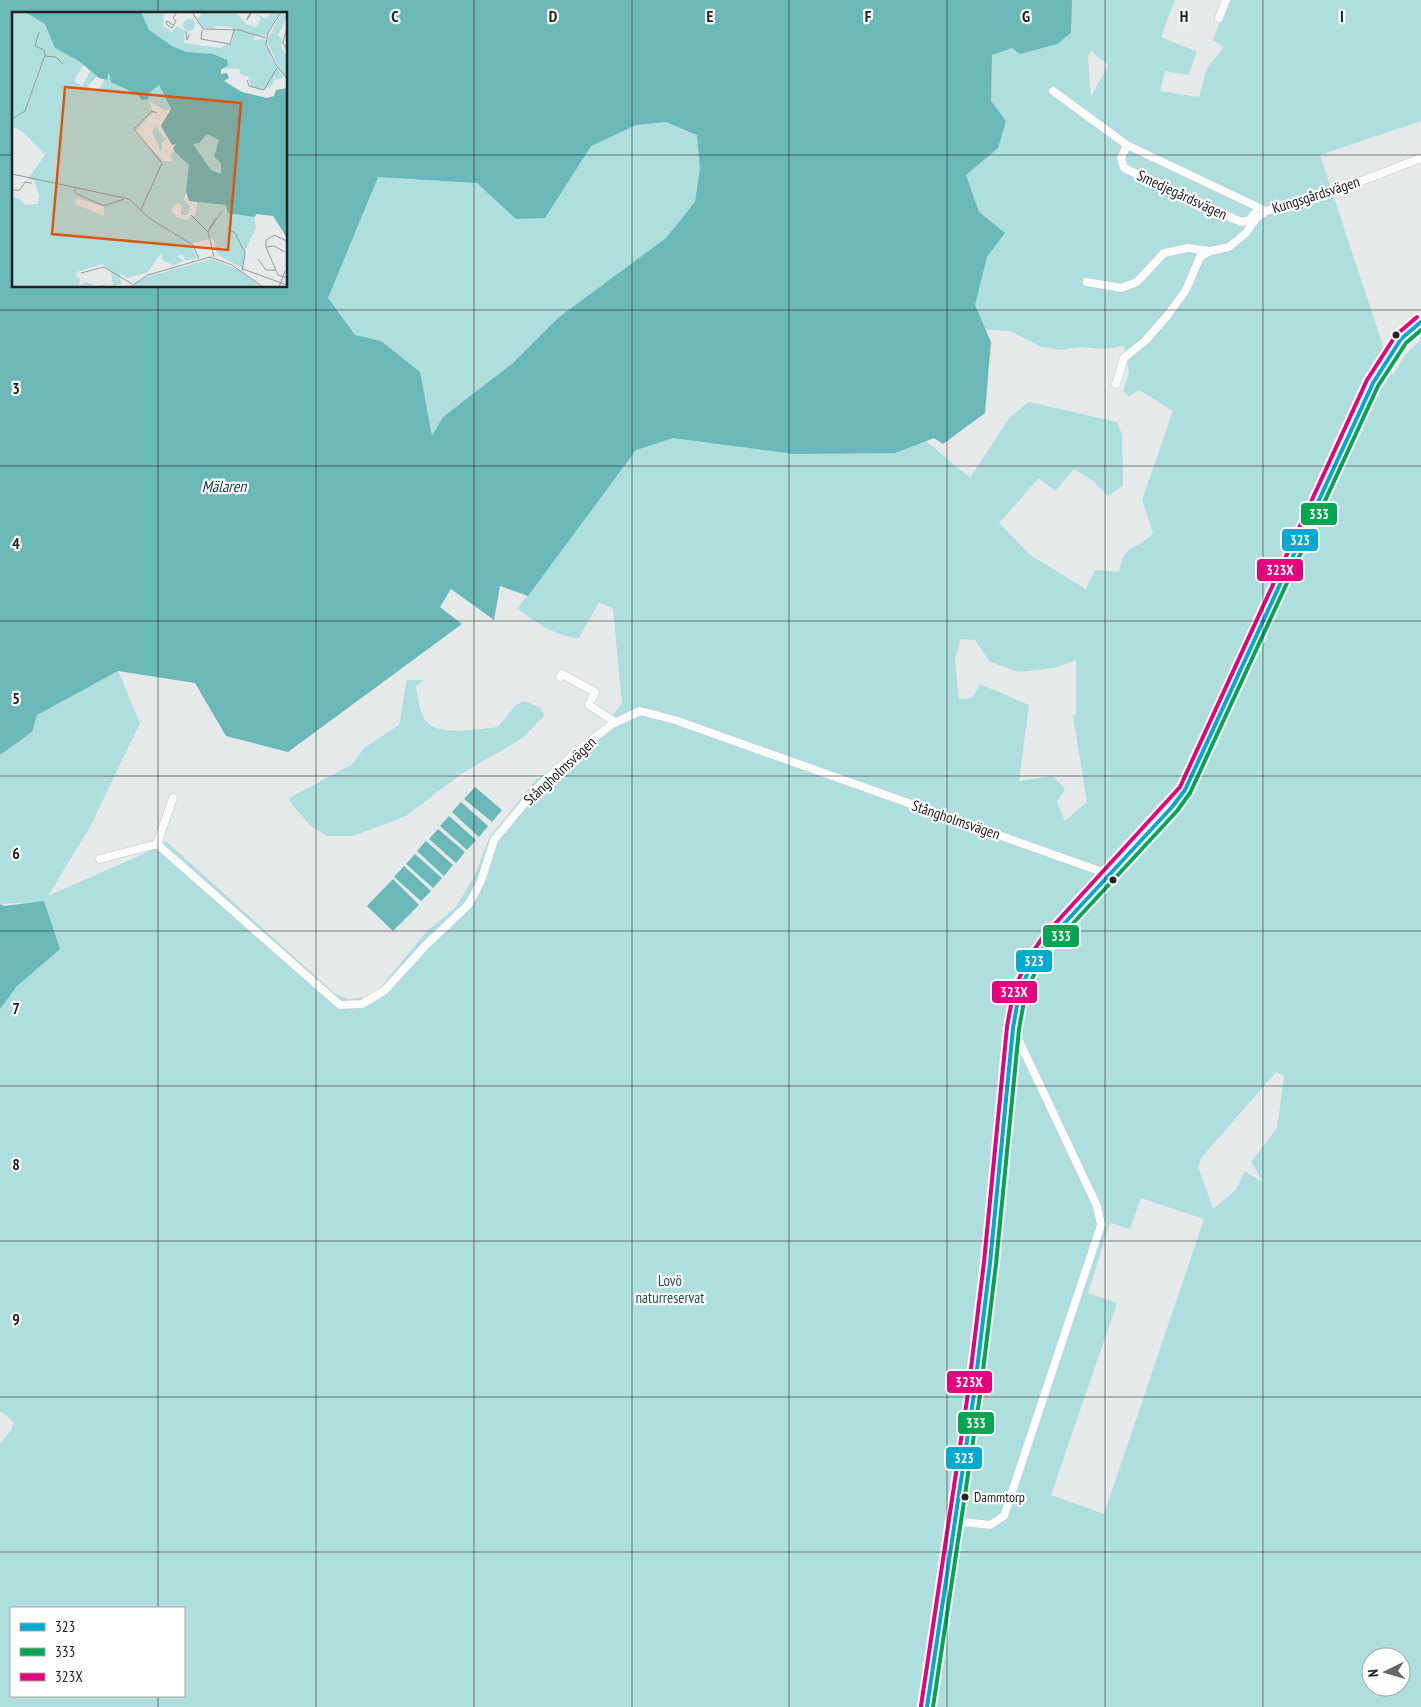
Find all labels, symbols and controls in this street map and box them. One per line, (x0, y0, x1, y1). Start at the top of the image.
text: C (391, 6, 399, 26)
text: D (549, 6, 558, 26)
text: E (707, 6, 714, 26)
text: F (865, 6, 872, 26)
text: G (1022, 6, 1030, 26)
text: H (1180, 6, 1188, 26)
text: I (1340, 6, 1344, 26)
inset map (12, 12, 288, 288)
street label: Smedjegårdsvägen (1134, 165, 1230, 224)
street label: Kungsgårdsvägen (1270, 171, 1362, 218)
unlabelled marker (1391, 330, 1401, 340)
text: 3 (12, 378, 20, 398)
water label: Mälaren (202, 476, 247, 496)
line badge: 333 (1300, 502, 1338, 526)
text: 333 (1309, 505, 1329, 523)
line badge: 323 (1281, 528, 1319, 552)
text: 323 (1290, 531, 1310, 549)
text: 4 (12, 533, 20, 553)
line badge: 323X (1256, 558, 1304, 582)
text: 323X (1266, 561, 1294, 579)
text: 5 (12, 688, 20, 708)
street label: Stångholmsvägen (519, 732, 600, 809)
street label: Stångholmsvägen (910, 796, 1003, 844)
text: 6 (12, 843, 20, 863)
unlabelled marker (1108, 875, 1118, 885)
line badge: 333 (1042, 924, 1080, 948)
text: 333 (1051, 927, 1071, 945)
line badge: 323 (1015, 949, 1053, 973)
text: 323 (1024, 952, 1044, 970)
line badge: 323X (991, 980, 1038, 1004)
text: 323X (1000, 983, 1028, 1001)
text: 7 (12, 998, 20, 1018)
text: 8 (12, 1154, 20, 1174)
park label: Lovö naturreservat (636, 1271, 704, 1307)
text: 9 (12, 1309, 20, 1329)
line badge: 323X (946, 1370, 993, 1394)
text: 323X (955, 1373, 983, 1391)
line badge: 333 (957, 1411, 995, 1435)
text: 333 (966, 1414, 986, 1432)
line badge: 323 (945, 1446, 983, 1470)
text: 323 (954, 1449, 974, 1467)
place label: Dammtorp (974, 1488, 1025, 1506)
marker: Dammtorp (960, 1492, 970, 1502)
legend (10, 1607, 185, 1697)
text: 323 (55, 1617, 75, 1636)
text: 333 (55, 1642, 75, 1661)
north arrow (1361, 1647, 1411, 1697)
text: 323X (55, 1667, 83, 1686)
text: N (1364, 1669, 1382, 1678)

